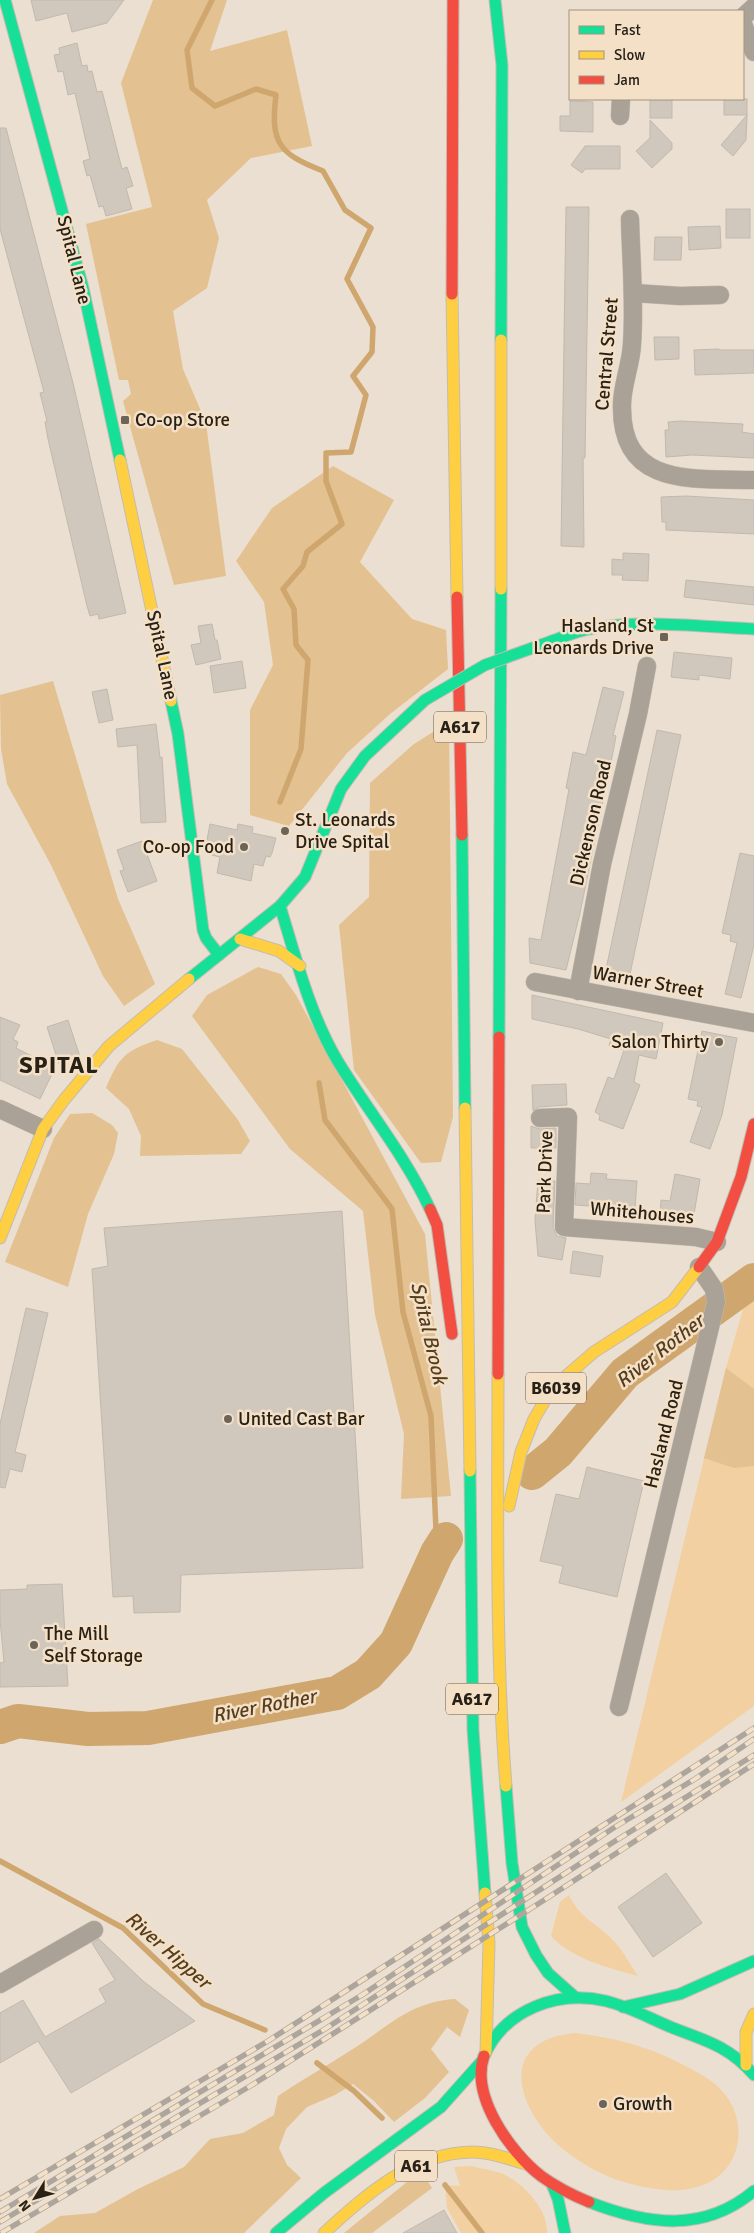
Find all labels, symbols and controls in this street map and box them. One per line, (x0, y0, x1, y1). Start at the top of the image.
legend (569, 10, 744, 100)
text: Fast (614, 21, 641, 39)
text: Slow (614, 46, 645, 64)
text: Jam (614, 71, 640, 89)
street label: Spital Lane (51, 213, 97, 307)
street label: Central Street (590, 296, 624, 412)
place label: Co-op Store (135, 408, 230, 432)
marker: Co-op Store (119, 414, 131, 426)
street label: Spital Lane (141, 608, 183, 702)
place label: Hasland, St Leonards Drive (533, 614, 654, 660)
marker: Hasland, St Leonards Drive (658, 631, 670, 643)
road number: A617 (434, 712, 486, 742)
street label: Dickenson Road (565, 758, 617, 888)
place label: St. Leonards Drive Spital (295, 808, 395, 854)
marker: St. Leonards Drive Spital (279, 825, 291, 837)
place label: Co-op Food (143, 835, 234, 859)
marker: Co-op Food (238, 841, 250, 853)
street label: Warner Street (590, 960, 706, 1004)
place label: Salon Thirty (611, 1030, 709, 1054)
marker: Salon Thirty (713, 1036, 725, 1048)
district label: SPITAL (19, 1050, 99, 1080)
street label: Park Drive (532, 1130, 558, 1214)
street label: Whitehouses (589, 1197, 695, 1229)
water label: Spital Brook (405, 1279, 453, 1388)
water label: River Rother (611, 1307, 711, 1393)
road number: B6039 (526, 1372, 586, 1404)
street label: Hasland Road (639, 1377, 689, 1491)
place label: United Cast Bar (238, 1407, 365, 1431)
marker: United Cast Bar (222, 1413, 234, 1425)
place label: The Mill Self Storage (44, 1622, 143, 1668)
marker: The Mill Self Storage (28, 1639, 40, 1651)
water label: River Rother (210, 1683, 321, 1728)
road number: A617 (446, 1684, 498, 1715)
water label: River Hipper (120, 1906, 218, 1996)
place label: Growth (613, 2092, 673, 2116)
marker: Growth (597, 2098, 609, 2110)
road number: A61 (395, 2150, 437, 2182)
north arrow (10, 2173, 60, 2223)
text: N (15, 2197, 35, 2215)

